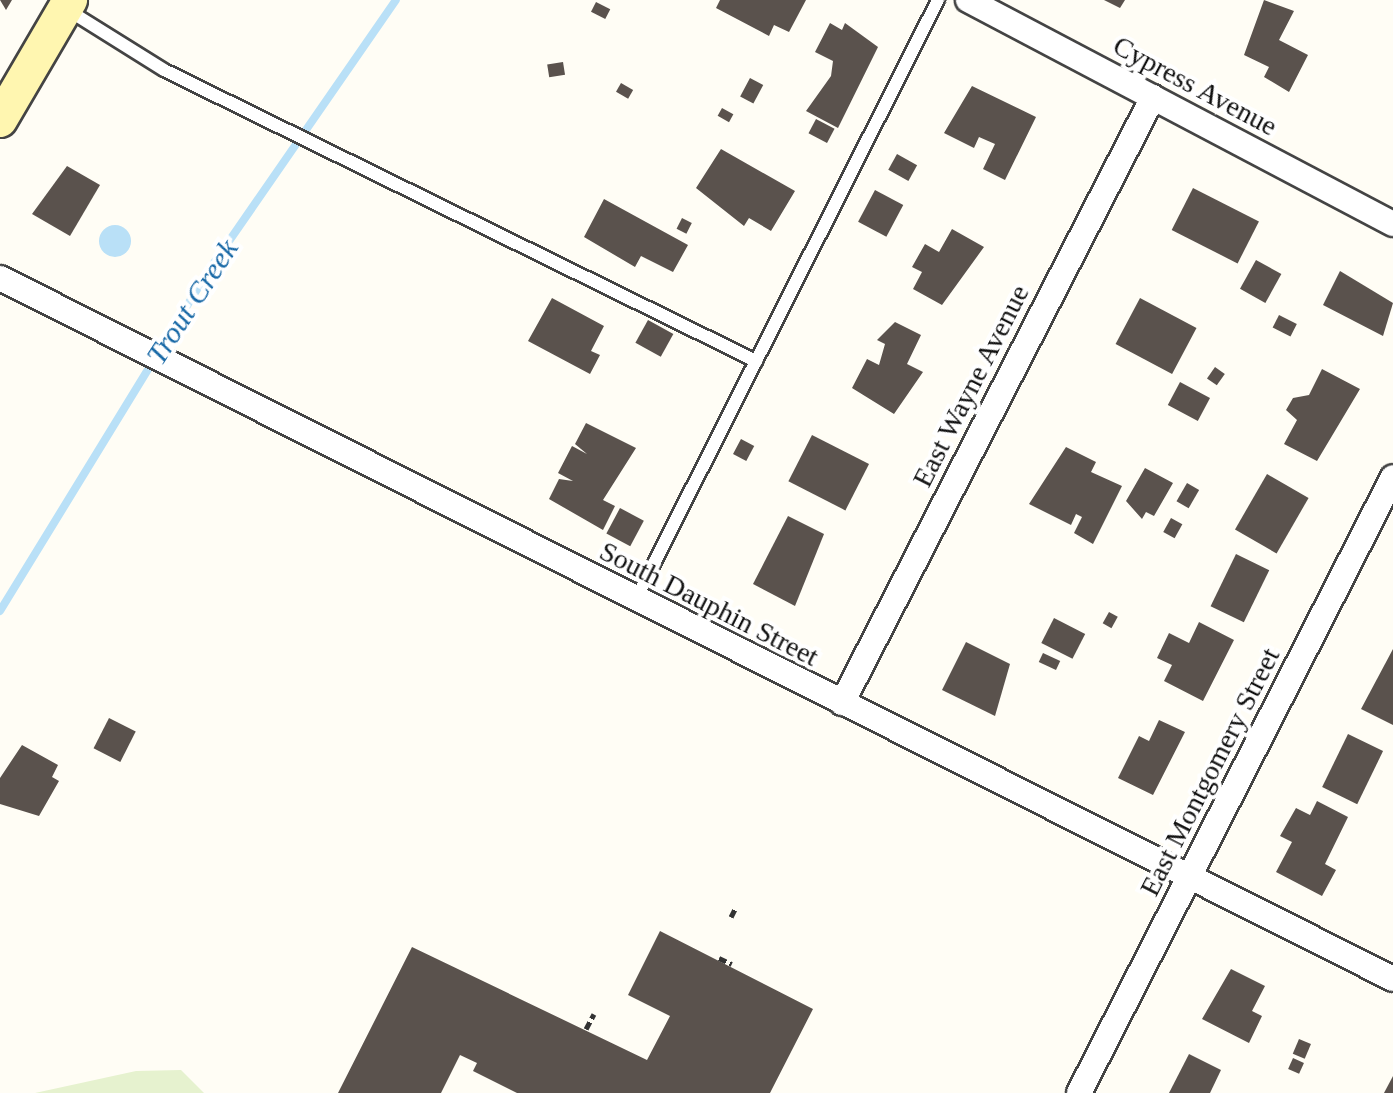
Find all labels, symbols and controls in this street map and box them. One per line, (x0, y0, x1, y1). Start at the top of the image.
street label: Cypress Avenue (1107, 28, 1283, 144)
water label: Trout Creek (138, 233, 246, 371)
street label: East Wayne Avenue (905, 278, 1037, 494)
street label: South Dauphin Street (594, 534, 824, 674)
street label: East Montgomery Street (1133, 642, 1287, 902)

